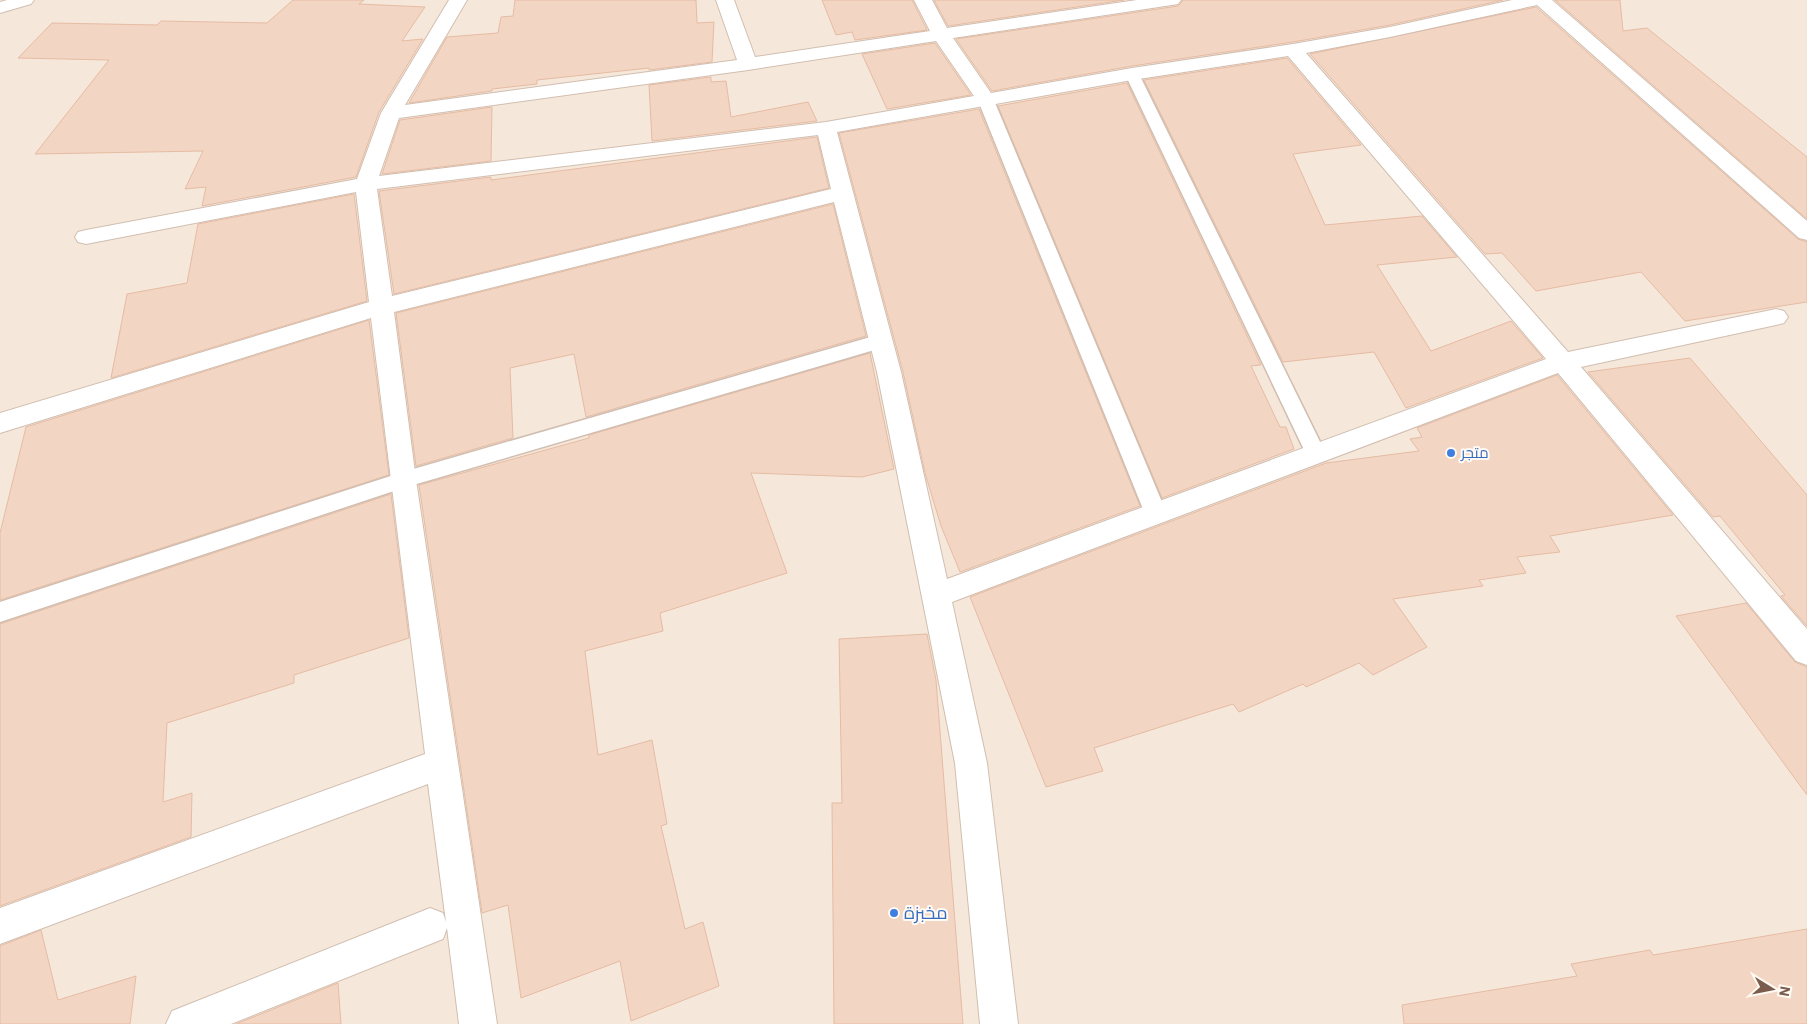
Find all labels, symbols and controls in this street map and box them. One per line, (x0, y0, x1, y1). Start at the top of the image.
place label: متجر (1460, 443, 1489, 462)
marker: متجر (1445, 447, 1457, 459)
place label: مخبزة (904, 901, 948, 924)
marker: مخبزة (888, 907, 900, 919)
north arrow (1747, 964, 1797, 1014)
text: N (1775, 985, 1795, 998)

